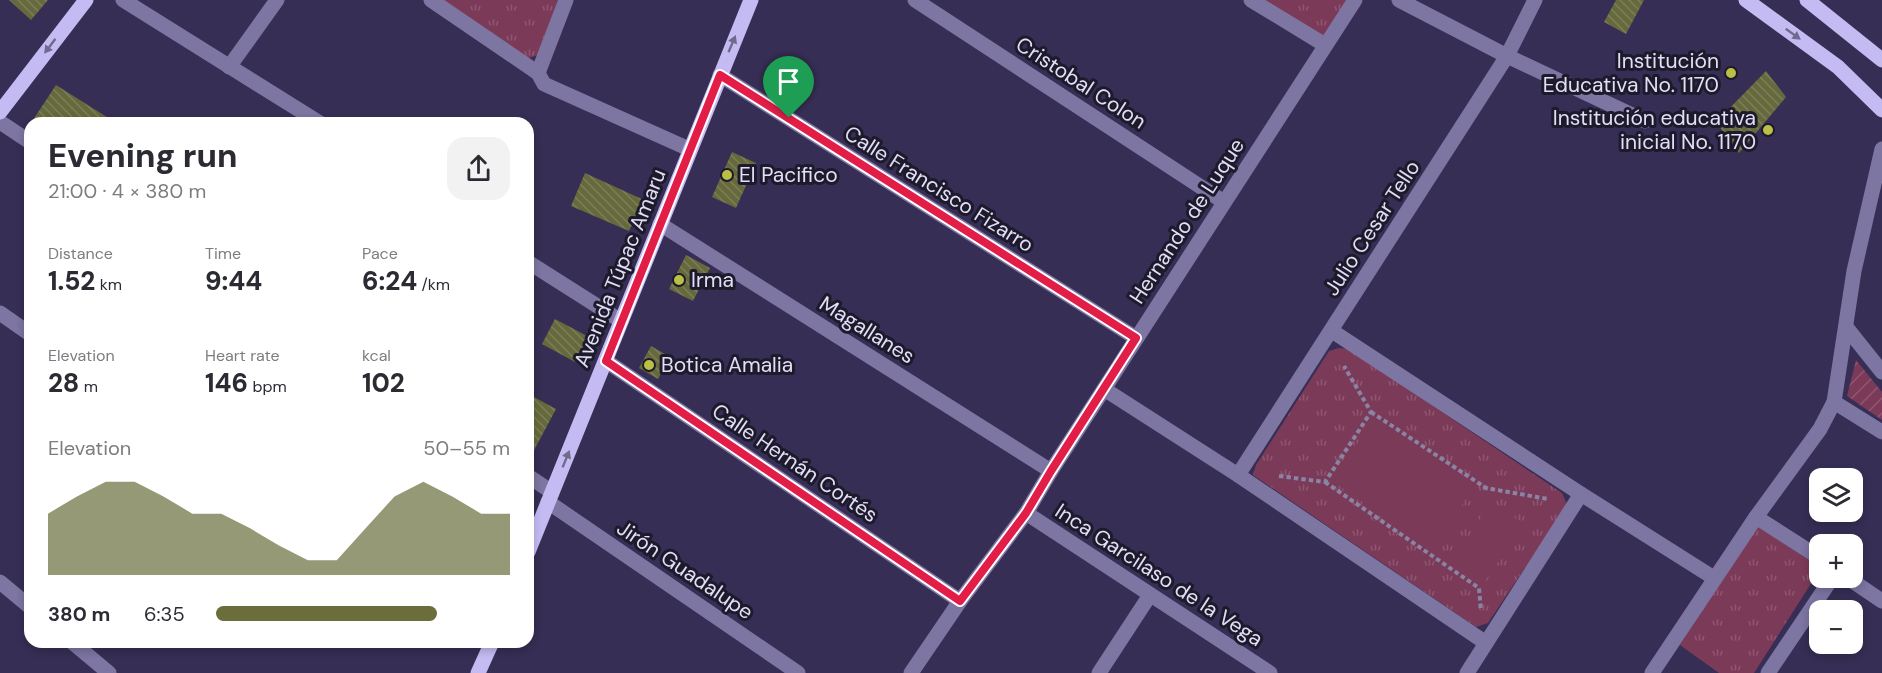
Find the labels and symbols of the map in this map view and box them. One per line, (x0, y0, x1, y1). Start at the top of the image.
one-way arrow (1786, 28, 1801, 40)
street label: Cristobal Colon (1011, 30, 1151, 136)
one-way arrow (728, 35, 738, 53)
one-way arrow (44, 38, 56, 54)
place label: Institución Educativa No. 1170 (1543, 47, 1719, 99)
pin (763, 56, 814, 118)
marker: Institución Educativa No. 1170 (1724, 66, 1738, 80)
place label: Institución educativa inicial No. 1170 (1553, 104, 1756, 156)
street label: Calle Francisco Fizarro (839, 119, 1039, 259)
marker: Institución educativa inicial No. 1170 (1761, 123, 1775, 137)
street label: Hernando de Luque (1123, 133, 1251, 309)
street label: Julio Cesar Tello (1318, 155, 1426, 301)
place label: El Pacifico (739, 161, 838, 189)
street label: Avenida Túpac Amaru (567, 165, 673, 371)
marker: El Pacifico (720, 168, 734, 182)
place label: Irma (691, 266, 734, 294)
marker: Irma (672, 273, 686, 287)
street label: Magallanes (814, 290, 920, 370)
place label: Botica Amalia (661, 351, 793, 379)
marker: Botica Amalia (642, 358, 656, 372)
street label: Calle Hernán Cortés (707, 397, 883, 529)
one-way arrow (561, 449, 571, 467)
street label: Inca Garcilaso de la Vega (1050, 497, 1268, 653)
street label: Jirón Guadalupe (611, 514, 759, 626)

